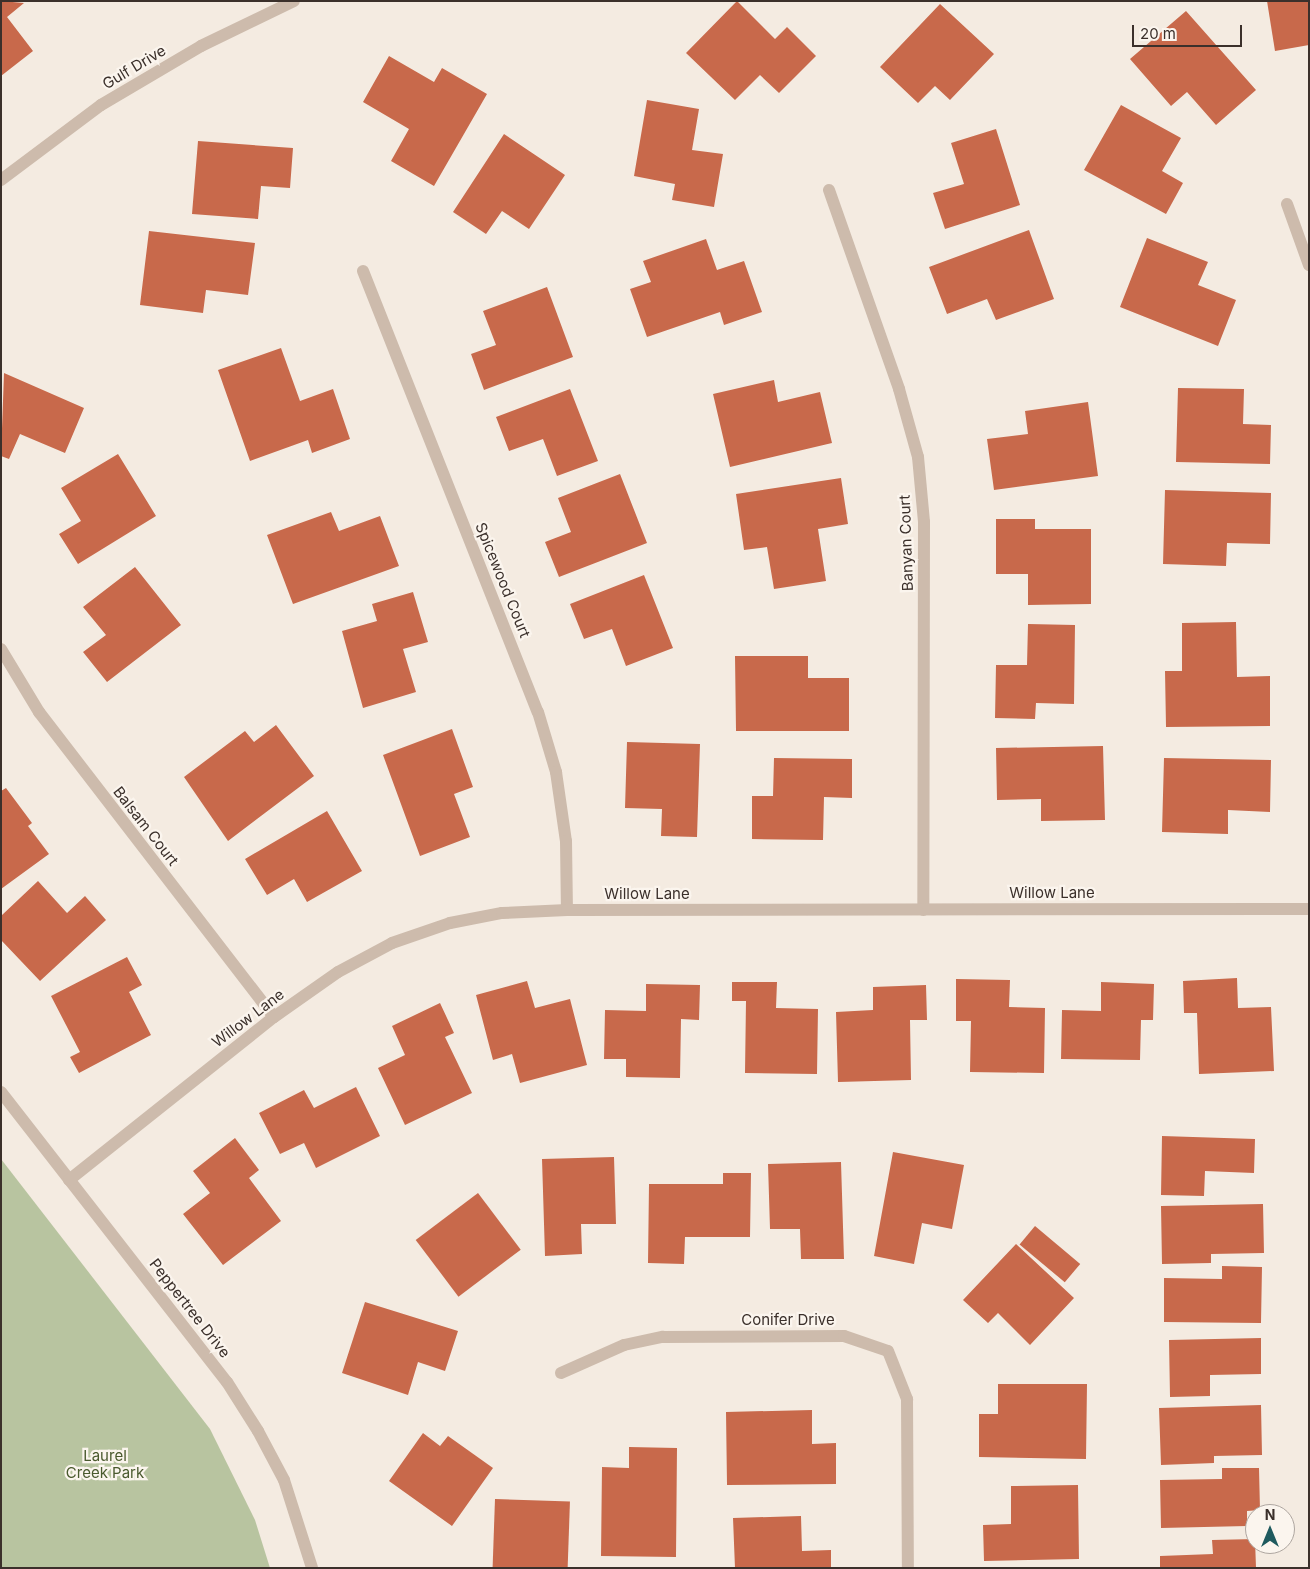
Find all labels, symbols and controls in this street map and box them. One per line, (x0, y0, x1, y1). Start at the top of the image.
scale bar (1135, 15, 1245, 47)
text: 20 m (1140, 24, 1176, 43)
street label: Gulf Drive (99, 41, 169, 93)
street label: Banyan Court (895, 495, 917, 591)
street label: Spicewood Court (472, 520, 534, 640)
street label: Balsam Court (110, 783, 182, 869)
street label: Willow Lane (1009, 884, 1095, 902)
street label: Willow Lane (604, 885, 690, 903)
street label: Willow Lane (208, 985, 288, 1051)
street label: Peppertree Drive (146, 1255, 234, 1361)
street label: Conifer Drive (741, 1311, 835, 1329)
park label: Laurel Creek Park (66, 1446, 144, 1481)
north arrow (1245, 1504, 1295, 1554)
text: N (1265, 1506, 1275, 1523)

